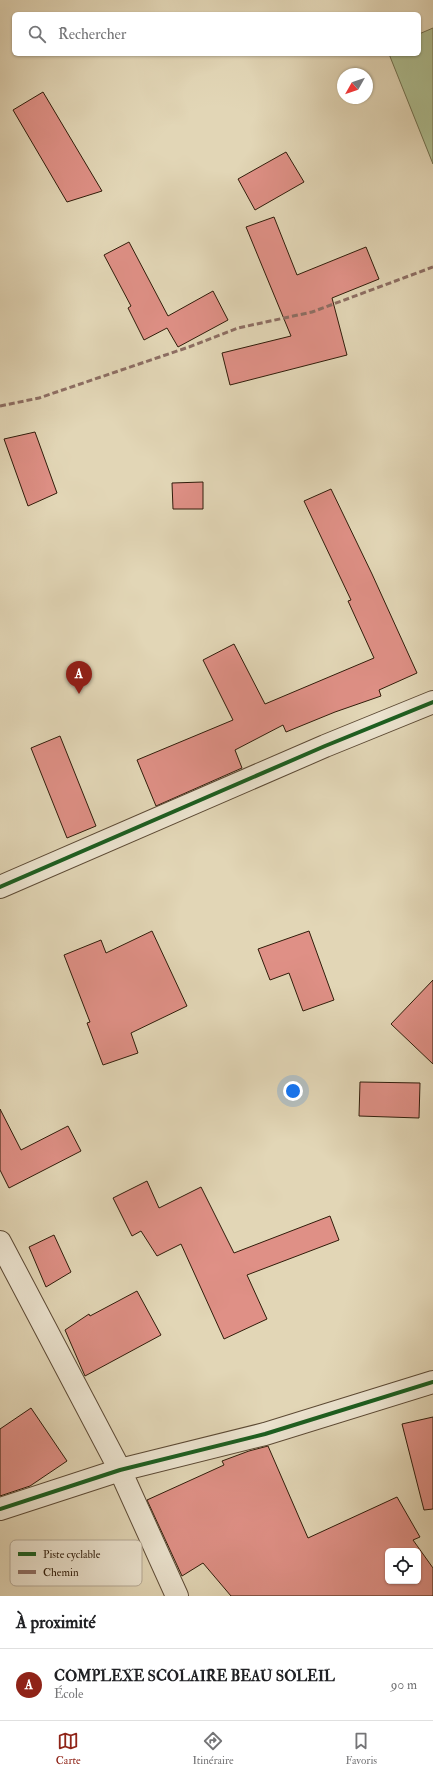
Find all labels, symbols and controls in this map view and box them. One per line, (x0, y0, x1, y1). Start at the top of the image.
search box (12, 12, 421, 56)
icon: search (26, 23, 48, 45)
text: Rechercher (58, 25, 126, 44)
north arrow (337, 68, 373, 104)
pin: A (66, 661, 92, 694)
your location (283, 1081, 303, 1101)
legend (10, 1540, 142, 1586)
text: Piste cyclable (43, 1548, 101, 1562)
map controls (385, 1548, 421, 1584)
button: locate (385, 1548, 421, 1584)
text: Chemin (43, 1566, 79, 1579)
text: À proximité (16, 1612, 96, 1633)
text: COMPLEXE SCOLAIRE BEAU SOLEIL (54, 1667, 335, 1686)
text: A (25, 1677, 33, 1693)
text: 90 m (391, 1677, 417, 1693)
text: École (54, 1686, 83, 1702)
tab: Carte (56, 1730, 81, 1767)
tab: Itinéraire (192, 1730, 234, 1767)
tab: Favoris (345, 1730, 377, 1767)

